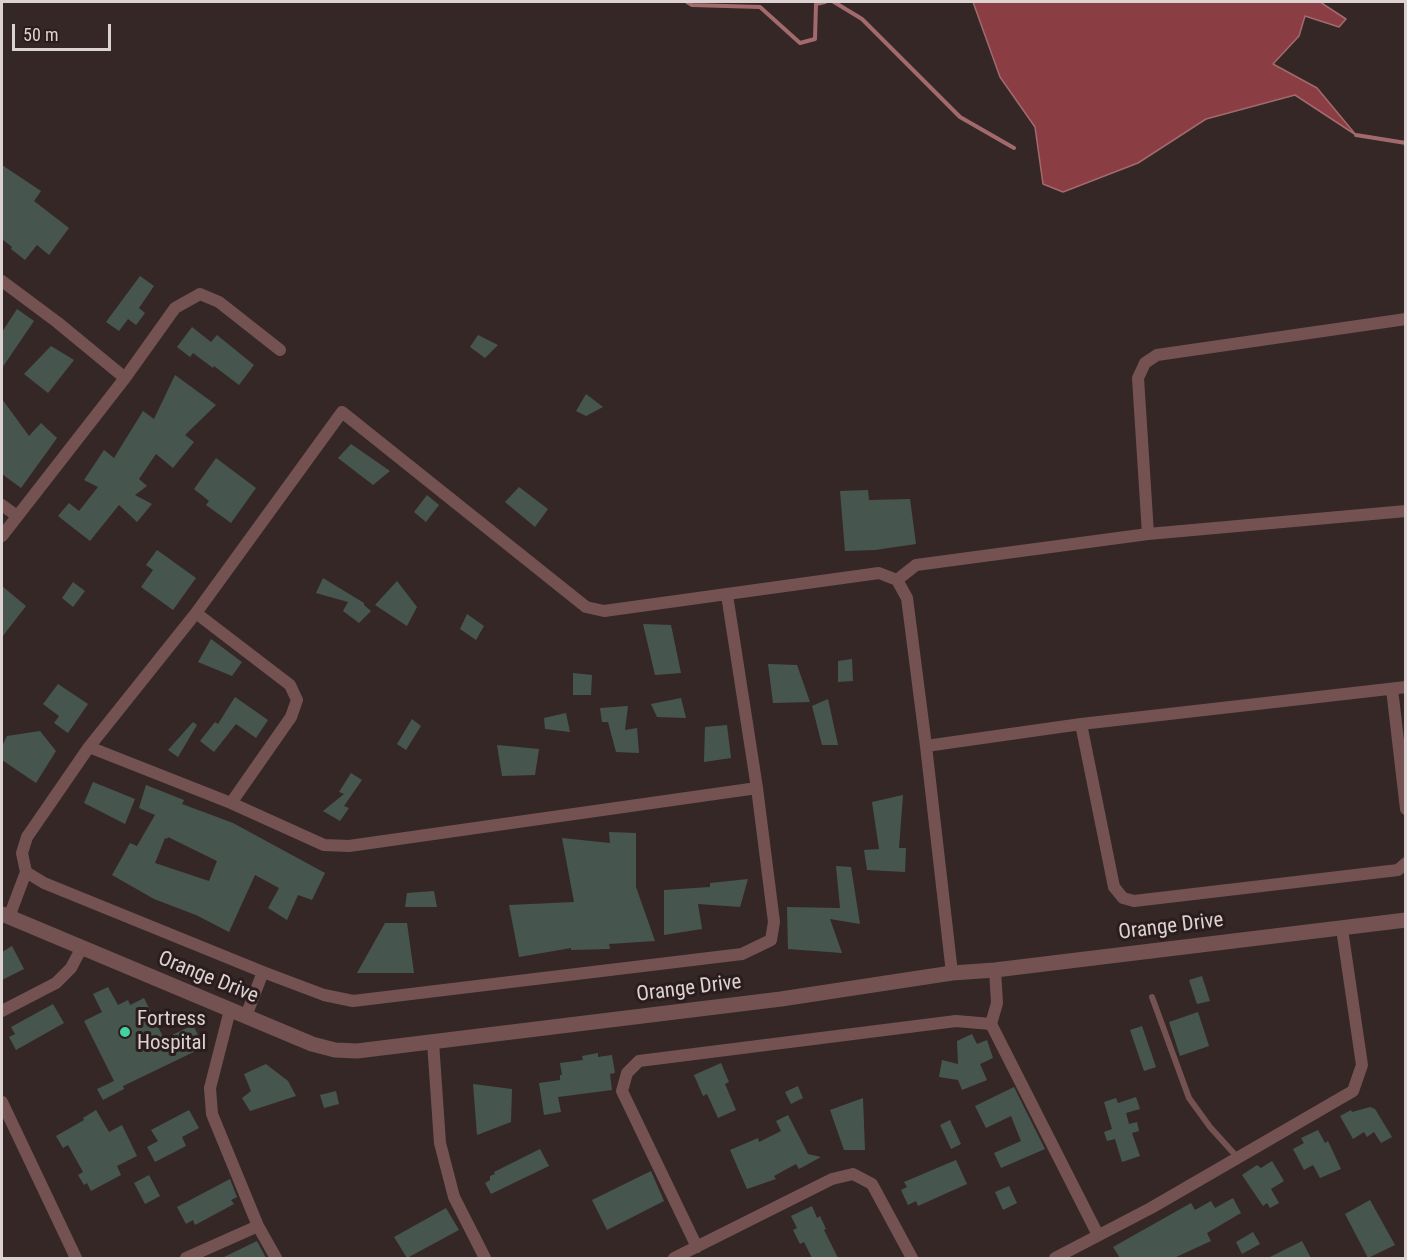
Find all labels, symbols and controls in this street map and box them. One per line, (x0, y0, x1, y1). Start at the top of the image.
scale bar (15, 12, 114, 50)
text: 50 m (23, 24, 58, 45)
street label: Orange Drive (1117, 908, 1225, 946)
street label: Orange Drive (154, 947, 262, 1009)
street label: Orange Drive (635, 970, 743, 1008)
place label: Fortress Hospital (137, 1007, 206, 1057)
marker: Fortress Hospital (118, 1025, 132, 1039)

